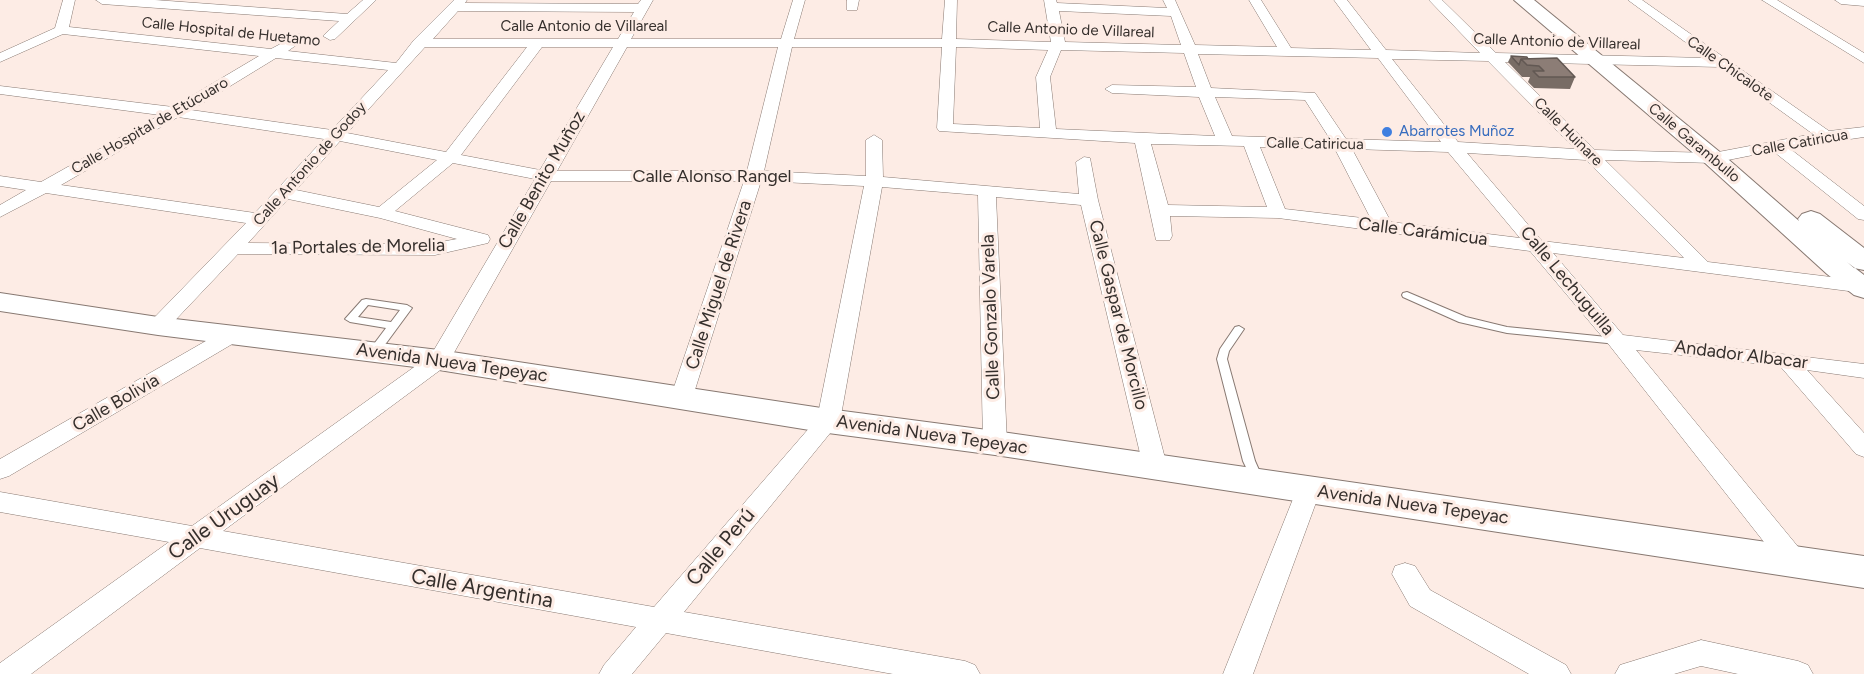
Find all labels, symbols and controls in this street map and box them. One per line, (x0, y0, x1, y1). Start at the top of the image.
street label: Calle Hospital de Huetamo (141, 14, 321, 50)
street label: Calle Antonio de Villareal (500, 18, 668, 36)
street label: Calle Antonio de Villareal (987, 18, 1155, 42)
street label: Calle Antonio de Villareal (1473, 30, 1641, 54)
street label: Calle Chicalote (1683, 33, 1777, 105)
street label: Calle Hospital de Etúcuaro (68, 74, 232, 178)
street label: Calle Huinare (1530, 94, 1606, 170)
street label: Calle Antonio de Godoy (250, 99, 370, 229)
street label: Calle Garambullo (1645, 99, 1743, 187)
street label: Calle Benito Muñoz (494, 107, 590, 253)
place label: Abarrotes Muñoz (1399, 123, 1514, 141)
marker: Abarrotes Muñoz (1380, 125, 1394, 139)
street label: Calle Catiricua (1751, 126, 1849, 160)
street label: Calle Catiricua (1266, 134, 1364, 154)
street label: Calle Alonso Rangel (632, 166, 792, 188)
street label: Calle Miguel de Rivera (681, 197, 757, 373)
street label: Calle Carámicua (1357, 213, 1489, 251)
street label: Calle Gaspar de Morcillo (1084, 218, 1152, 412)
street label: Calle Lechuguilla (1515, 222, 1619, 340)
street label: Calle Gonzalo Varela (977, 234, 1005, 400)
street label: 1a Portales de Morelia (271, 235, 445, 259)
street label: Andador Albacar (1673, 336, 1809, 374)
street label: Avenida Nueva Tepeyac (355, 339, 549, 387)
street label: Calle Bolivia (69, 369, 163, 437)
street label: Avenida Nueva Tepeyac (835, 411, 1029, 459)
street label: Calle Uruguay (164, 468, 284, 566)
street label: Avenida Nueva Tepeyac (1316, 481, 1510, 529)
street label: Calle Perú (681, 503, 761, 591)
street label: Calle Argentina (409, 564, 555, 614)

